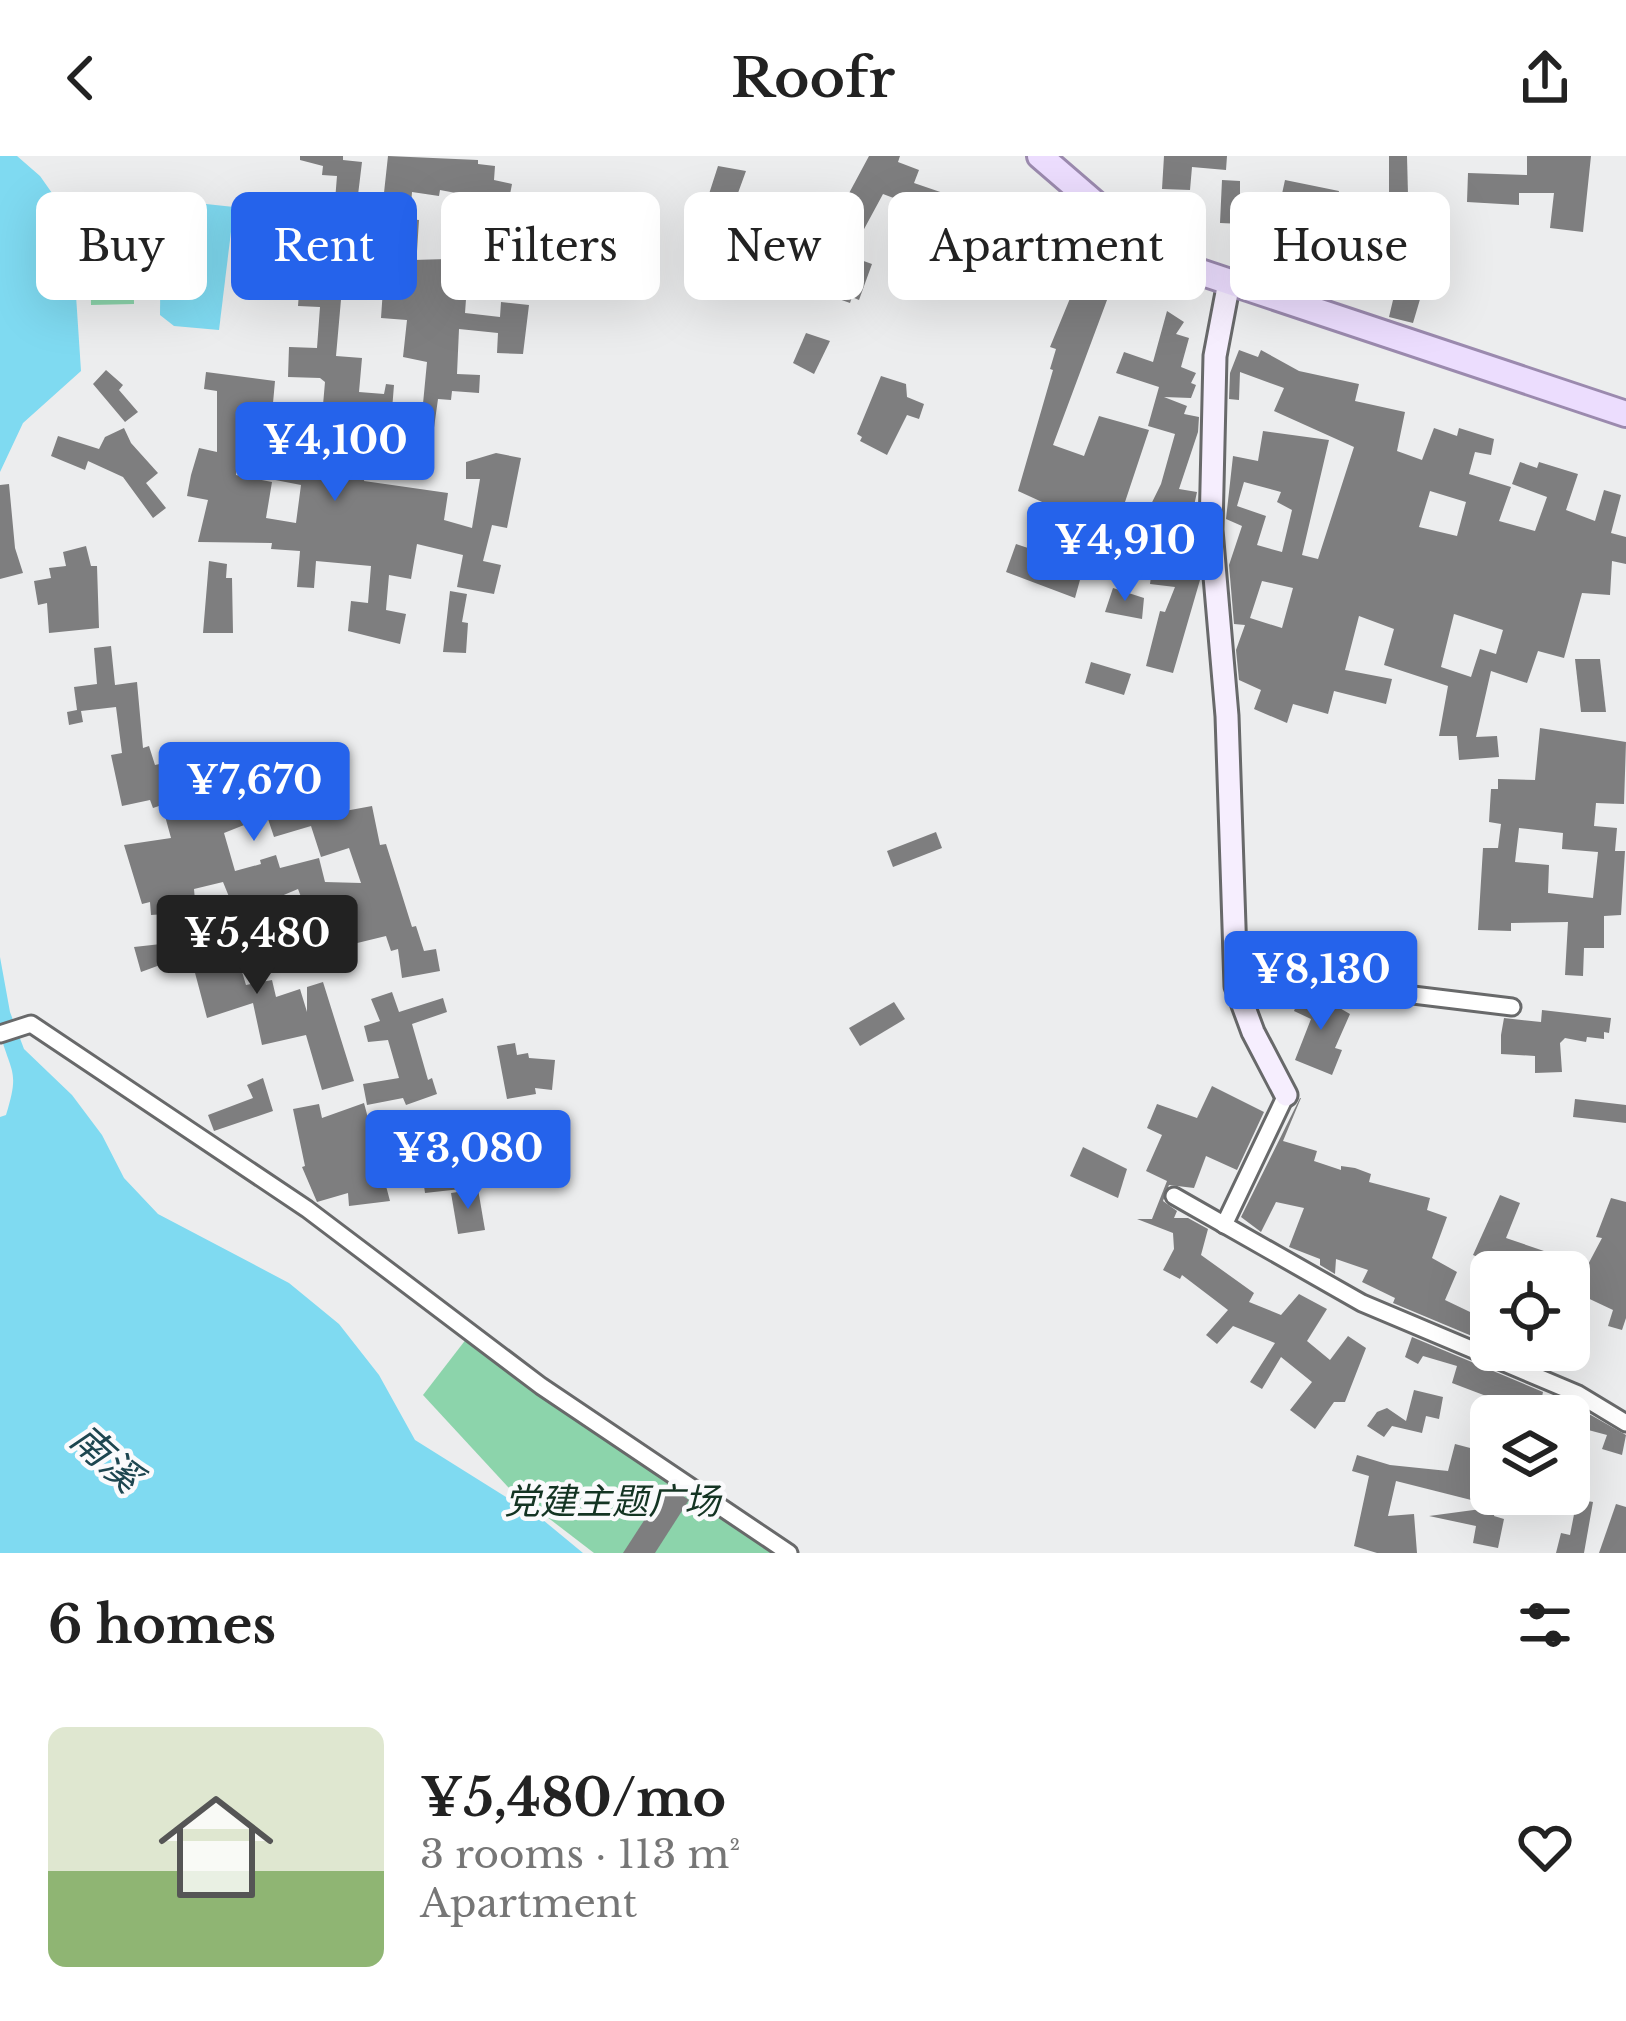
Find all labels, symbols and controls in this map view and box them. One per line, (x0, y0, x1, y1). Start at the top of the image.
icon: back (48, 45, 114, 111)
text: Roofr (731, 45, 895, 112)
icon: share (1512, 45, 1578, 111)
chip: Buy (36, 192, 207, 300)
chip: Rent (231, 192, 417, 300)
chip: Filters (441, 192, 660, 300)
chip: New (684, 192, 864, 300)
chip: Apartment (888, 192, 1206, 300)
chip: House (1230, 192, 1450, 300)
pin: ¥4,100 (237, 402, 433, 504)
text: ¥4,100 (262, 416, 408, 465)
pin: ¥4,910 (1027, 502, 1223, 604)
text: ¥4,910 (1054, 516, 1196, 565)
pin: ¥7,670 (156, 742, 352, 844)
text: ¥7,670 (186, 756, 322, 805)
pin: ¥5,480 (159, 895, 355, 997)
text: ¥5,480 (184, 909, 330, 958)
pin: ¥8,130 (1223, 931, 1419, 1033)
text: ¥8,130 (1251, 945, 1391, 994)
pin: ¥3,080 (370, 1110, 566, 1212)
text: ¥3,080 (392, 1124, 544, 1173)
map controls (1470, 1251, 1590, 1515)
button: locate (1470, 1251, 1590, 1371)
button: layers (1470, 1395, 1590, 1515)
water label: 南溪 (61, 1414, 154, 1505)
park label: 党建主题广场 (504, 1479, 723, 1524)
icon: filters (1512, 1592, 1578, 1658)
text: 6 homes (48, 1594, 276, 1657)
text: ¥5,480/mo (420, 1767, 726, 1830)
icon: home (144, 1775, 288, 1919)
icon: heart (1512, 1814, 1578, 1880)
text: 3 rooms · 113 m² (420, 1830, 740, 1879)
text: Apartment (420, 1879, 637, 1928)

